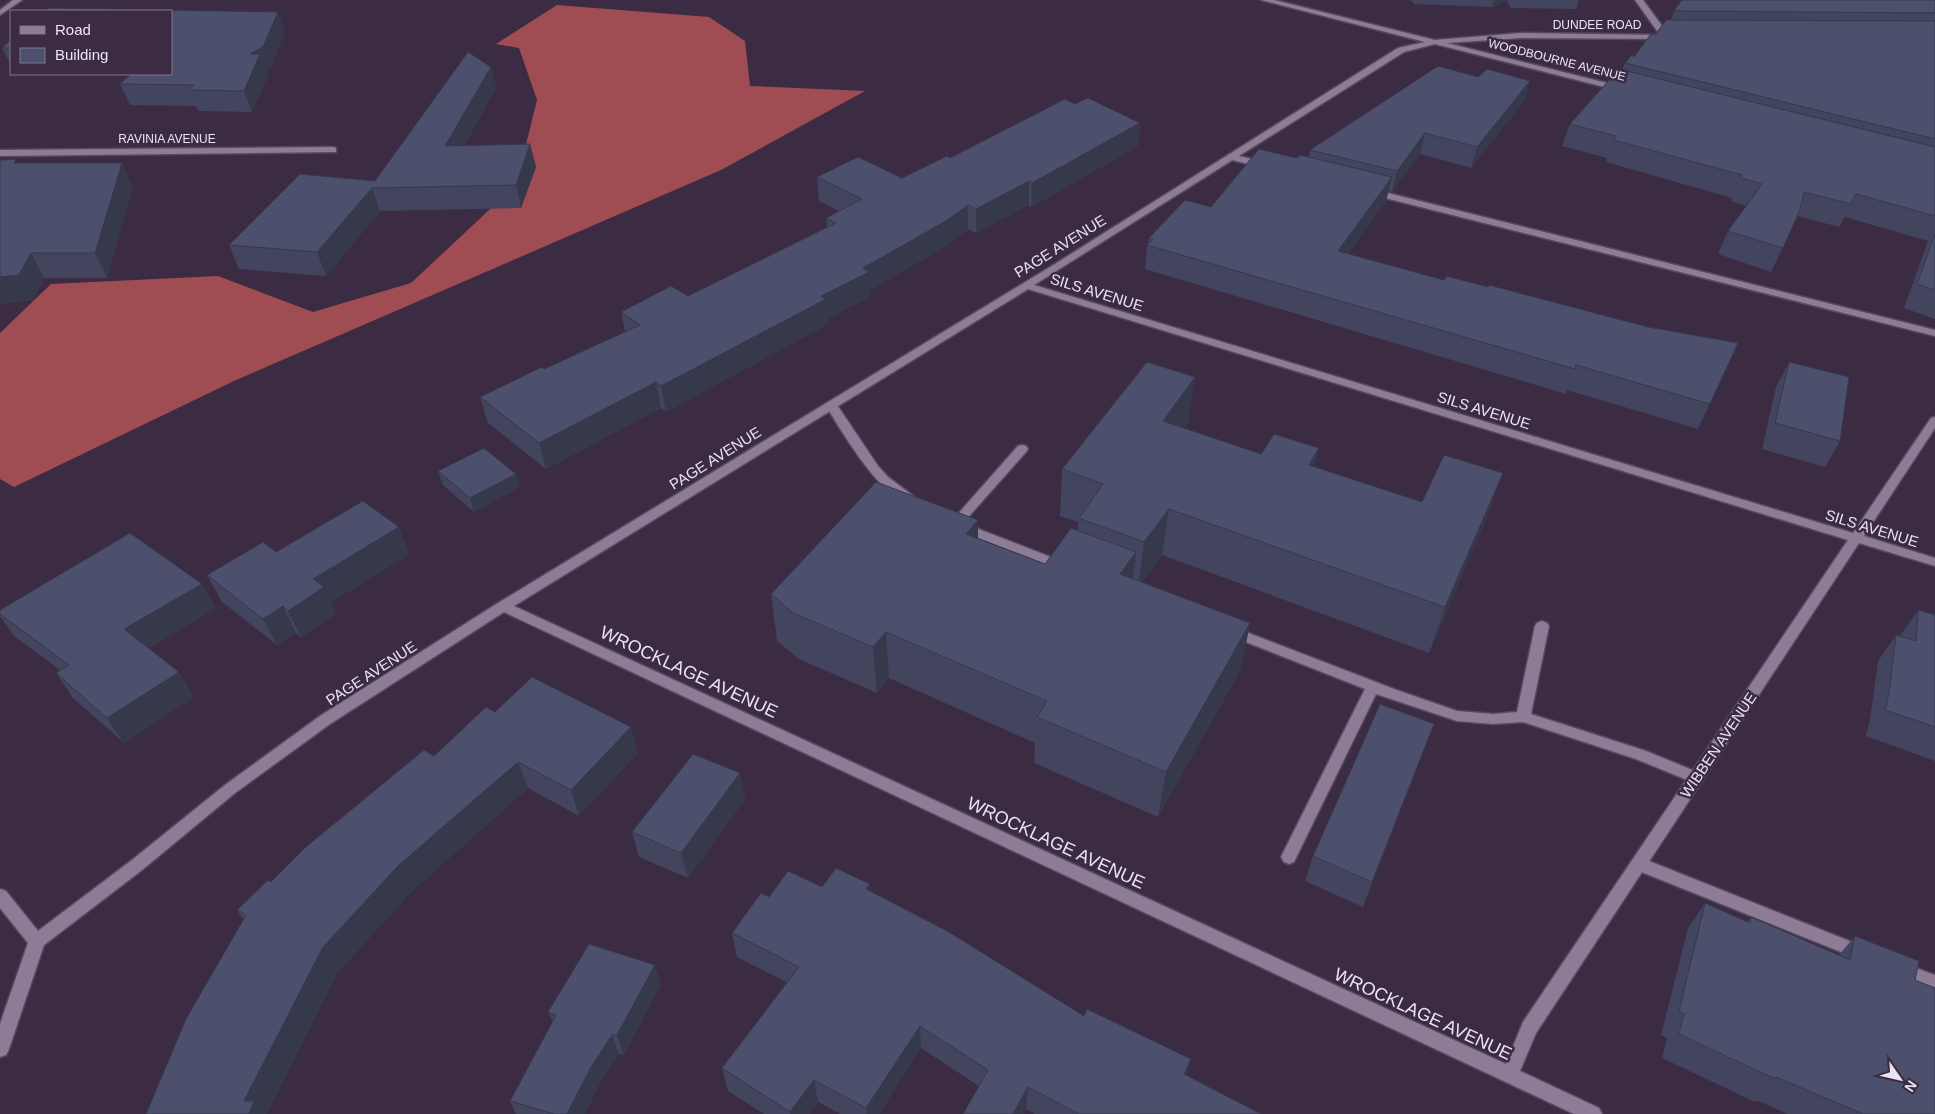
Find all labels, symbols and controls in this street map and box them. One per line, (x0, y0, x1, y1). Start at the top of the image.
legend (10, 10, 172, 75)
street label: DUNDEE ROAD (1553, 18, 1642, 32)
text: Road (55, 21, 91, 38)
street label: WOODBOURNE AVENUE (1487, 36, 1627, 84)
text: Building (55, 46, 108, 63)
street label: RAVINIA AVENUE (118, 132, 216, 146)
street label: PAGE AVENUE (1011, 211, 1109, 281)
street label: SILS AVENUE (1048, 270, 1146, 314)
street label: SILS AVENUE (1435, 388, 1533, 432)
street label: PAGE AVENUE (666, 423, 764, 493)
street label: SILS AVENUE (1823, 506, 1921, 550)
street label: WROCKLAGE AVENUE (597, 622, 781, 722)
street label: PAGE AVENUE (323, 637, 419, 709)
street label: WIBBEN AVENUE (1677, 689, 1759, 801)
street label: WROCKLAGE AVENUE (964, 793, 1148, 893)
street label: WROCKLAGE AVENUE (1331, 964, 1515, 1064)
north arrow (1875, 1054, 1925, 1104)
text: N (1901, 1078, 1920, 1095)

